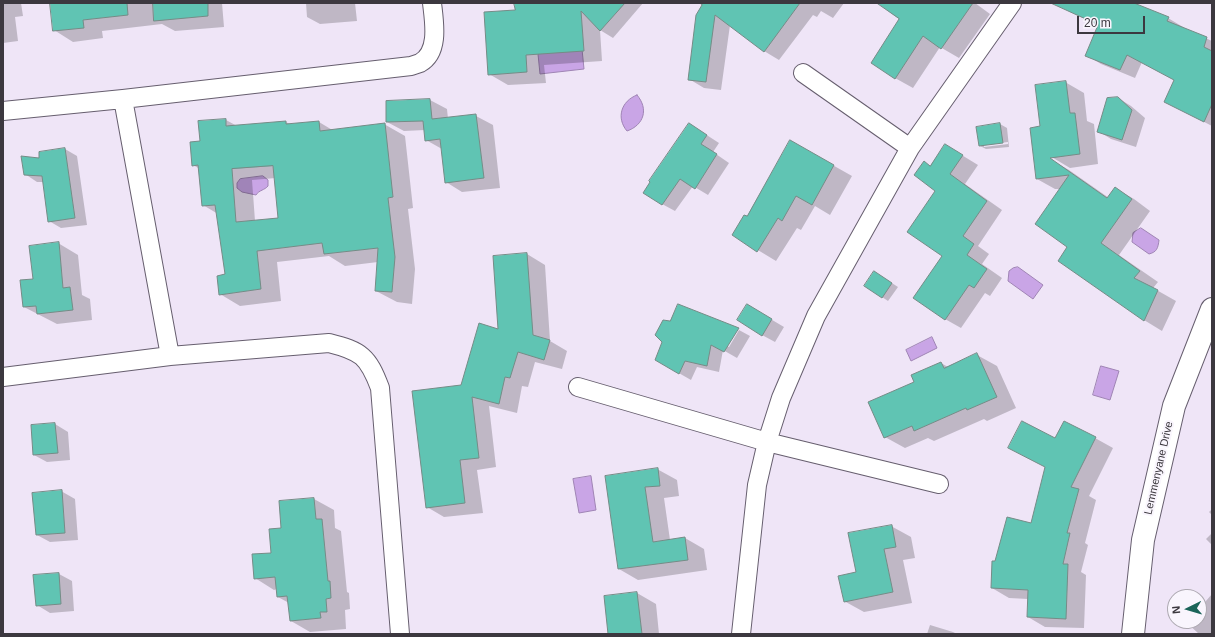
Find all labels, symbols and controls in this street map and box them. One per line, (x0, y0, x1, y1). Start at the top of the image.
scale bar (1079, 8, 1147, 34)
text: 20 m (1084, 16, 1111, 30)
street label: Lemmenyane Drive (1142, 420, 1176, 516)
north arrow (1167, 589, 1207, 629)
text: N (1170, 605, 1182, 614)

